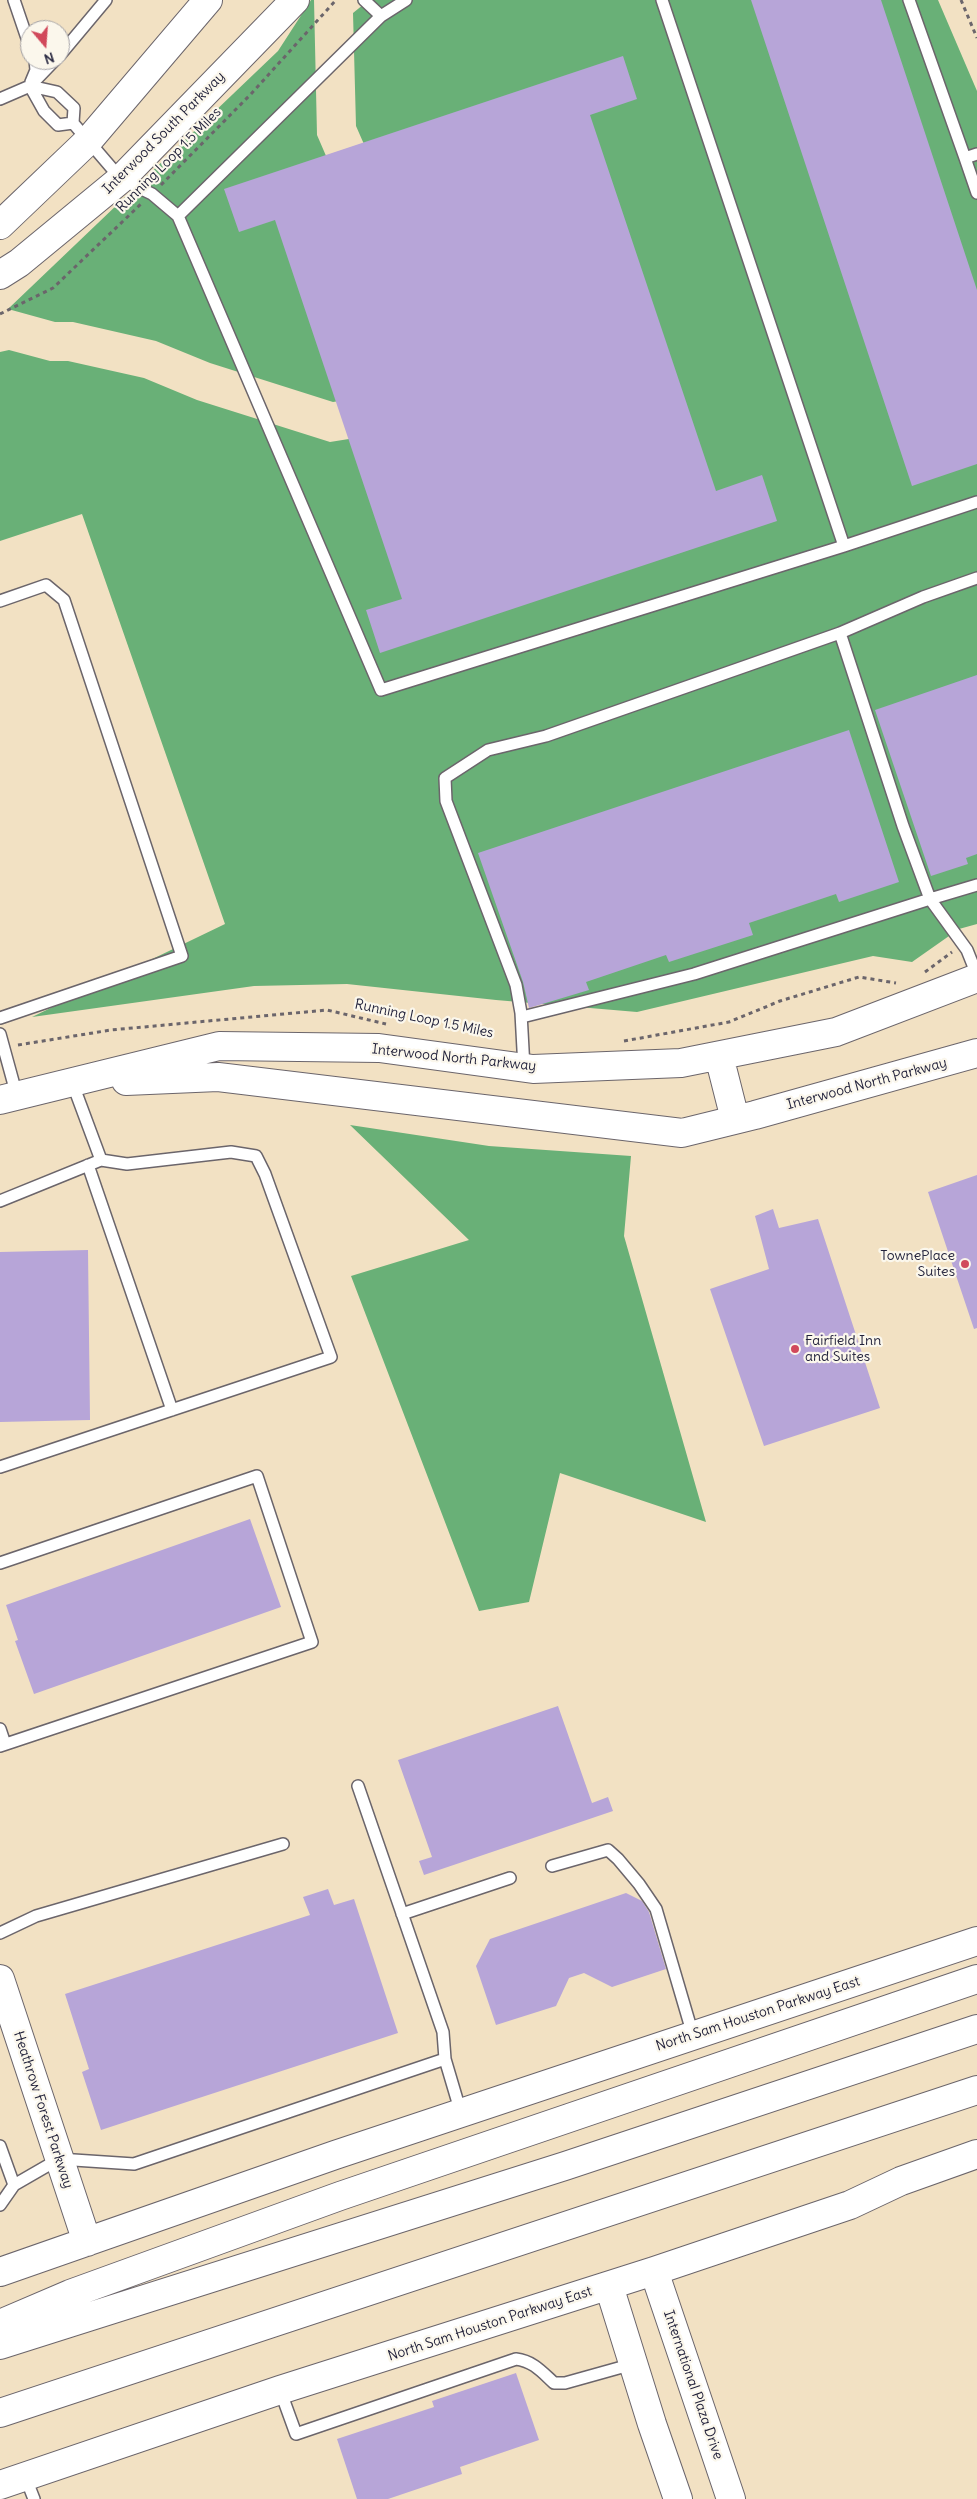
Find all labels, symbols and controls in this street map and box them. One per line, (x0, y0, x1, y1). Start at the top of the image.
north arrow (20, 20, 70, 70)
text: N (42, 48, 57, 68)
street label: Interwood South Parkway (99, 68, 229, 198)
street label: Running Loop 1.5 Miles (113, 104, 225, 216)
street label: Running Loop 1.5 Miles (353, 996, 495, 1042)
street label: Interwood North Parkway (371, 1041, 537, 1075)
street label: Interwood North Parkway (785, 1055, 949, 1113)
place label: TownePlace Suites (880, 1248, 955, 1280)
marker: TownePlace Suites (959, 1258, 971, 1270)
place label: Fairfield Inn and Suites (805, 1333, 881, 1365)
marker: Fairfield Inn and Suites (789, 1343, 801, 1355)
street label: North Sam Houston Parkway East (654, 1973, 862, 2055)
street label: Heathrow Forest Parkway (10, 2029, 76, 2191)
street label: North Sam Houston Parkway East (386, 2283, 594, 2365)
street label: International Plaza Drive (660, 2308, 726, 2462)

